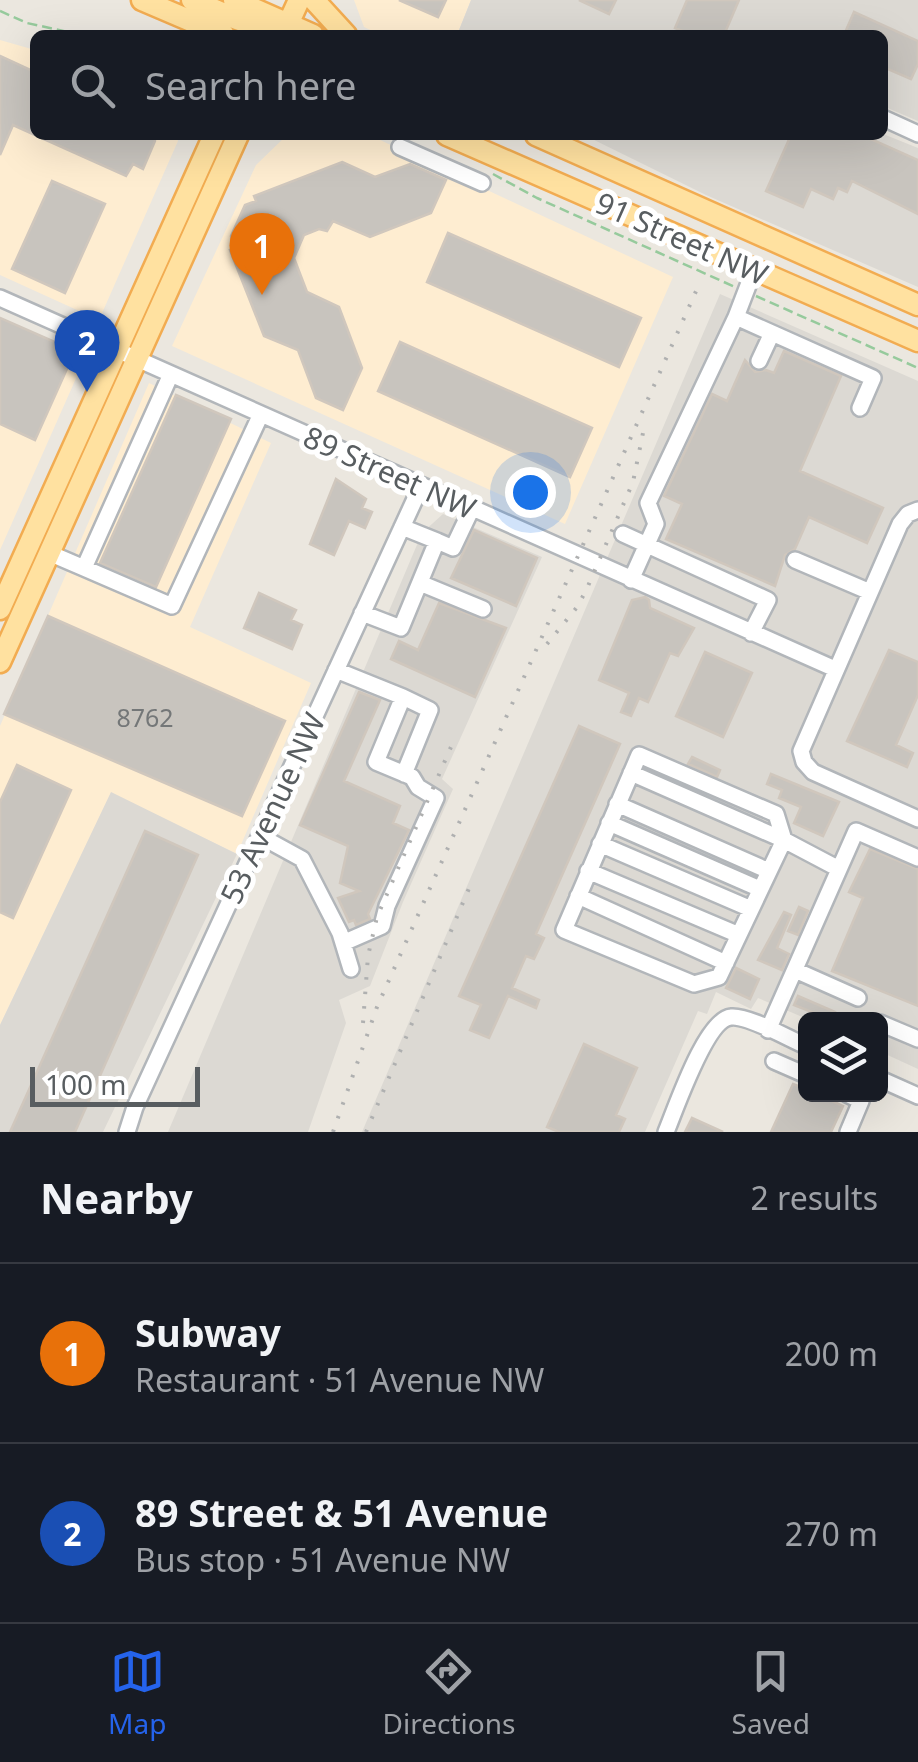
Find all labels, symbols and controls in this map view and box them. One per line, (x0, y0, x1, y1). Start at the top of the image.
search box (30, 30, 888, 140)
icon: search (65, 58, 120, 113)
text: Search here (145, 59, 356, 111)
street label: 91 Street NW (589, 182, 775, 294)
pin: 1 (230, 212, 294, 295)
pin: 2 (54, 310, 120, 392)
street label: 89 Street NW (297, 416, 483, 528)
your location (505, 467, 556, 518)
house number: 8762 (116, 700, 174, 734)
street label: 53 Avenue NW (210, 706, 334, 910)
map controls (798, 1012, 888, 1102)
button: layers (798, 1012, 888, 1102)
scale bar (30, 1062, 200, 1106)
text: 100 m (45, 1065, 127, 1103)
text: Nearby (40, 1169, 193, 1226)
text: 2 results (751, 1176, 878, 1219)
text: Subway (135, 1306, 281, 1358)
text: 1 (63, 1332, 82, 1375)
text: 200 m (785, 1332, 878, 1375)
text: Restaurant · 51 Avenue NW (135, 1358, 544, 1401)
text: 89 Street & 51 Avenue (135, 1486, 548, 1538)
text: 2 (63, 1512, 82, 1555)
text: 270 m (785, 1512, 878, 1555)
text: Bus stop · 51 Avenue NW (135, 1538, 510, 1581)
tab: Map (108, 1644, 166, 1742)
tab: Directions (383, 1644, 515, 1742)
tab: Saved (732, 1644, 810, 1742)

